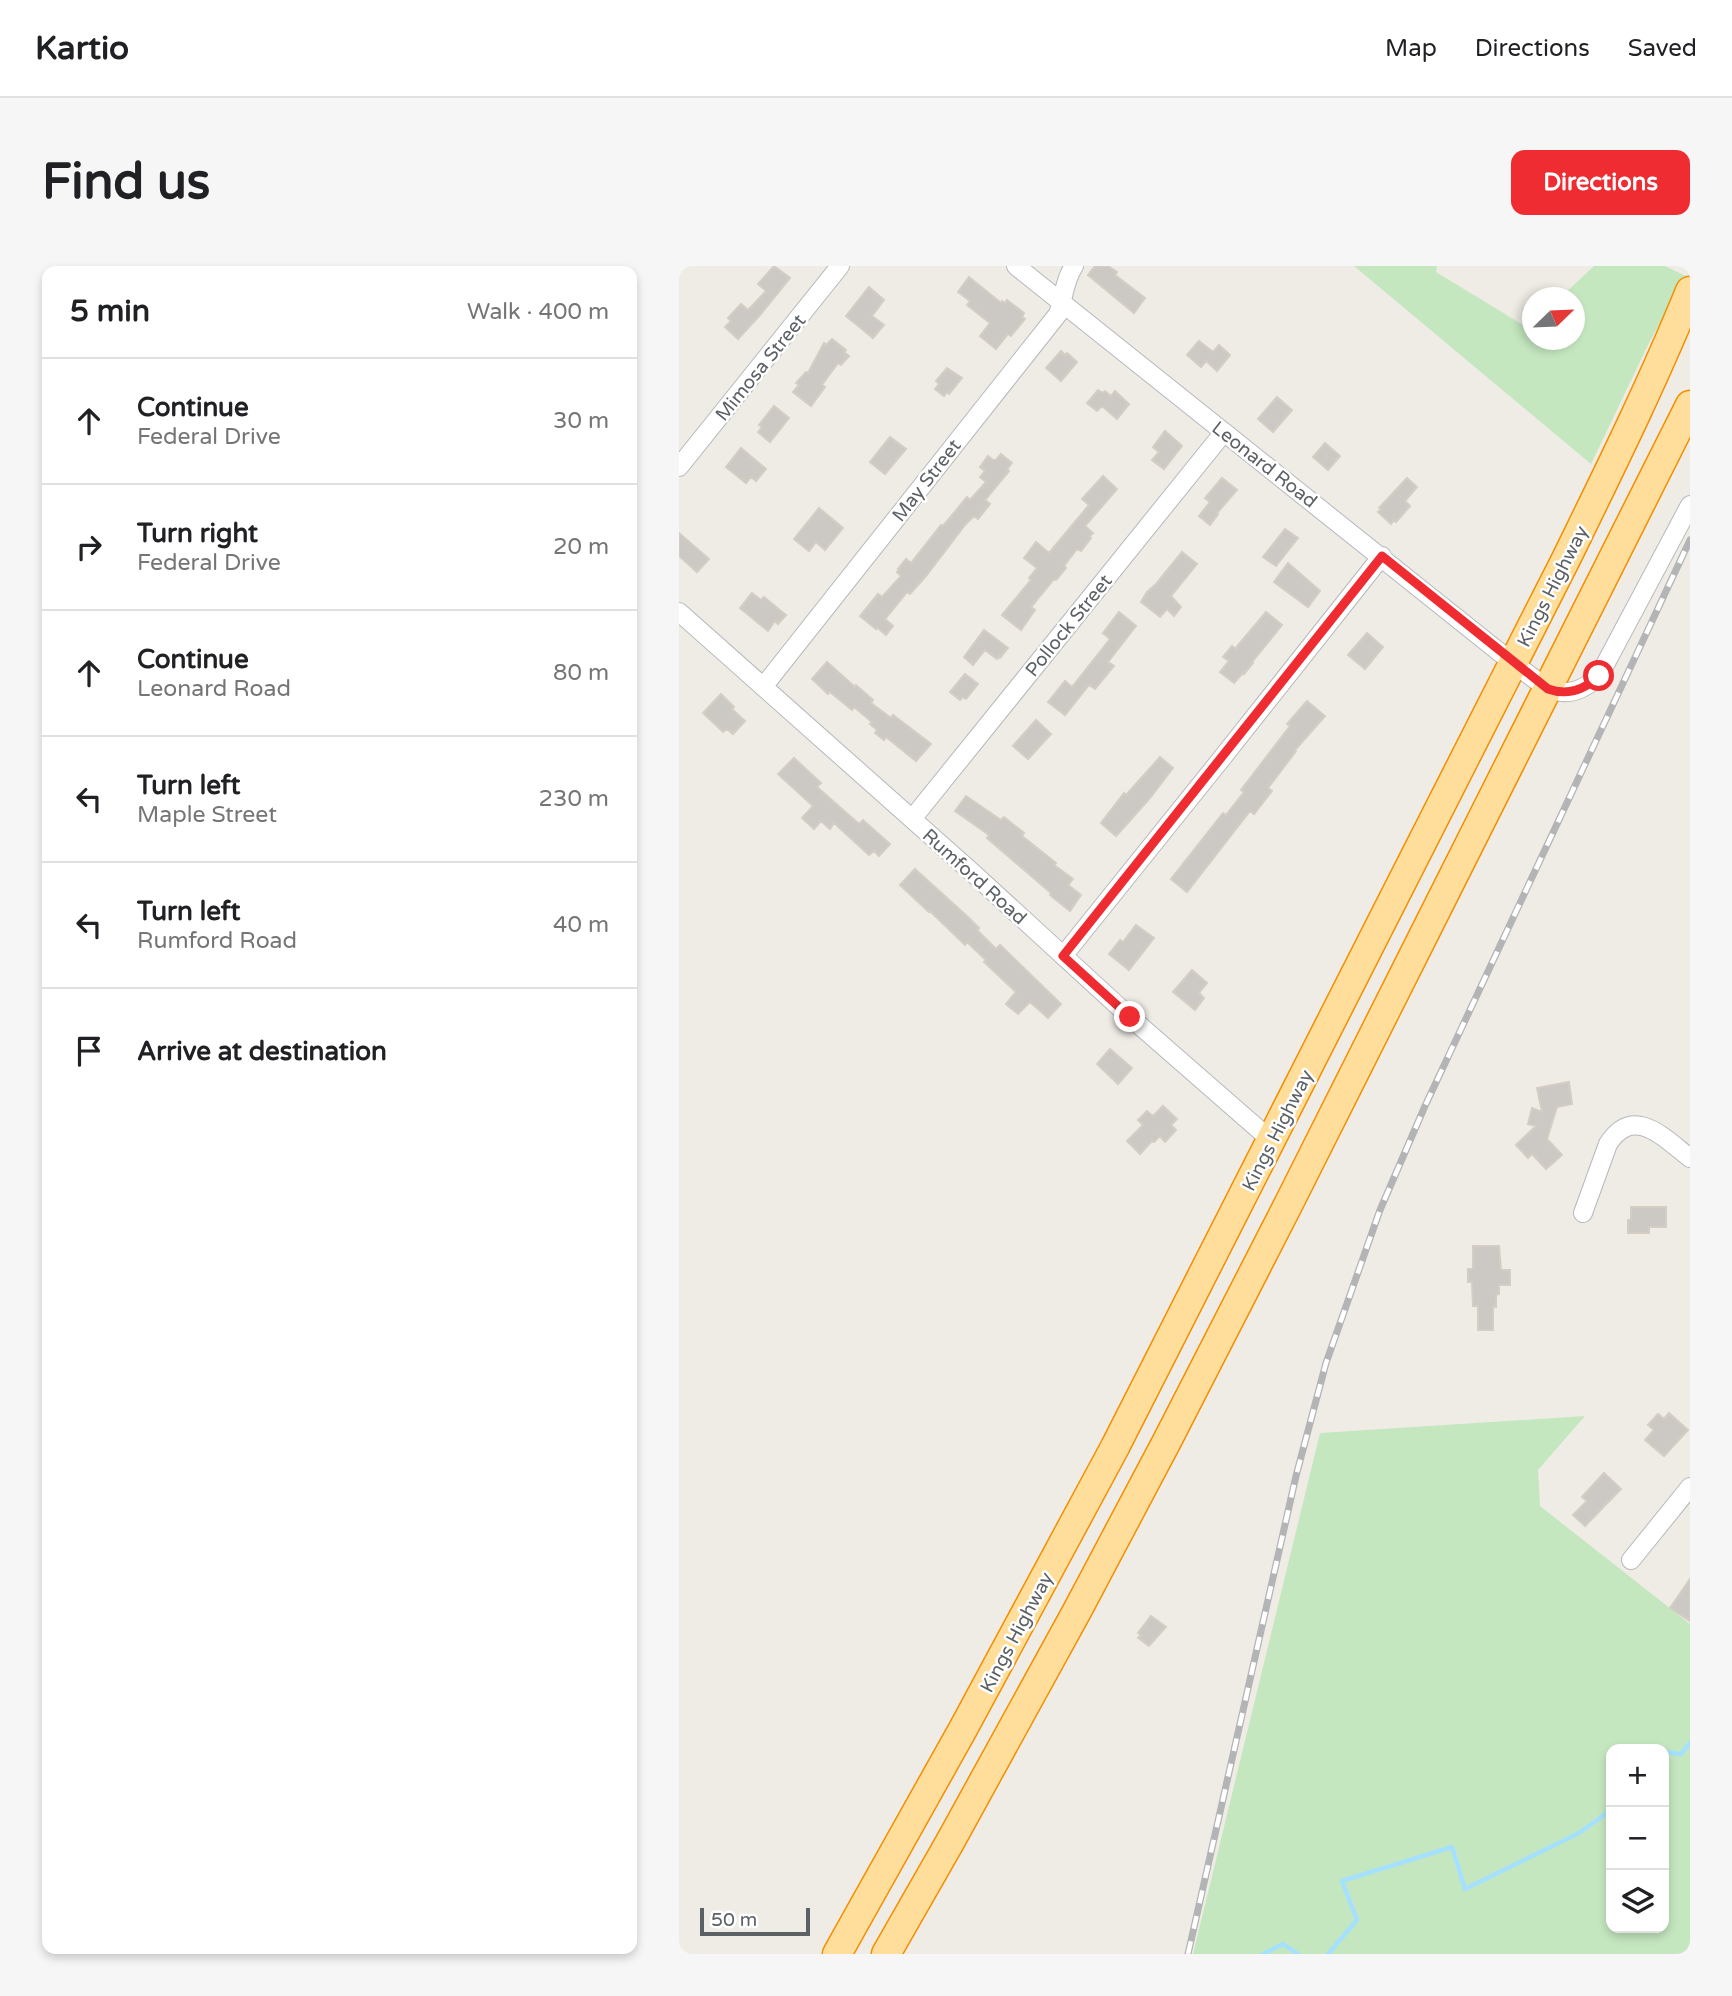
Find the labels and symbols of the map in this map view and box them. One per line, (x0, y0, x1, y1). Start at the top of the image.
north arrow (1522, 287, 1585, 350)
street label: Mimosa Street (711, 310, 811, 425)
street label: Leonard Road (1208, 417, 1321, 513)
street label: May Street (888, 435, 966, 526)
street label: Kings Highway (1513, 522, 1593, 651)
street label: Pollock Street (1021, 570, 1117, 681)
route start (1583, 660, 1614, 691)
street label: Rumford Road (918, 824, 1031, 929)
route end (1114, 1001, 1145, 1032)
street label: Kings Highway (1238, 1066, 1318, 1195)
street label: Kings Highway (976, 1569, 1058, 1696)
scale bar (700, 1905, 810, 1937)

